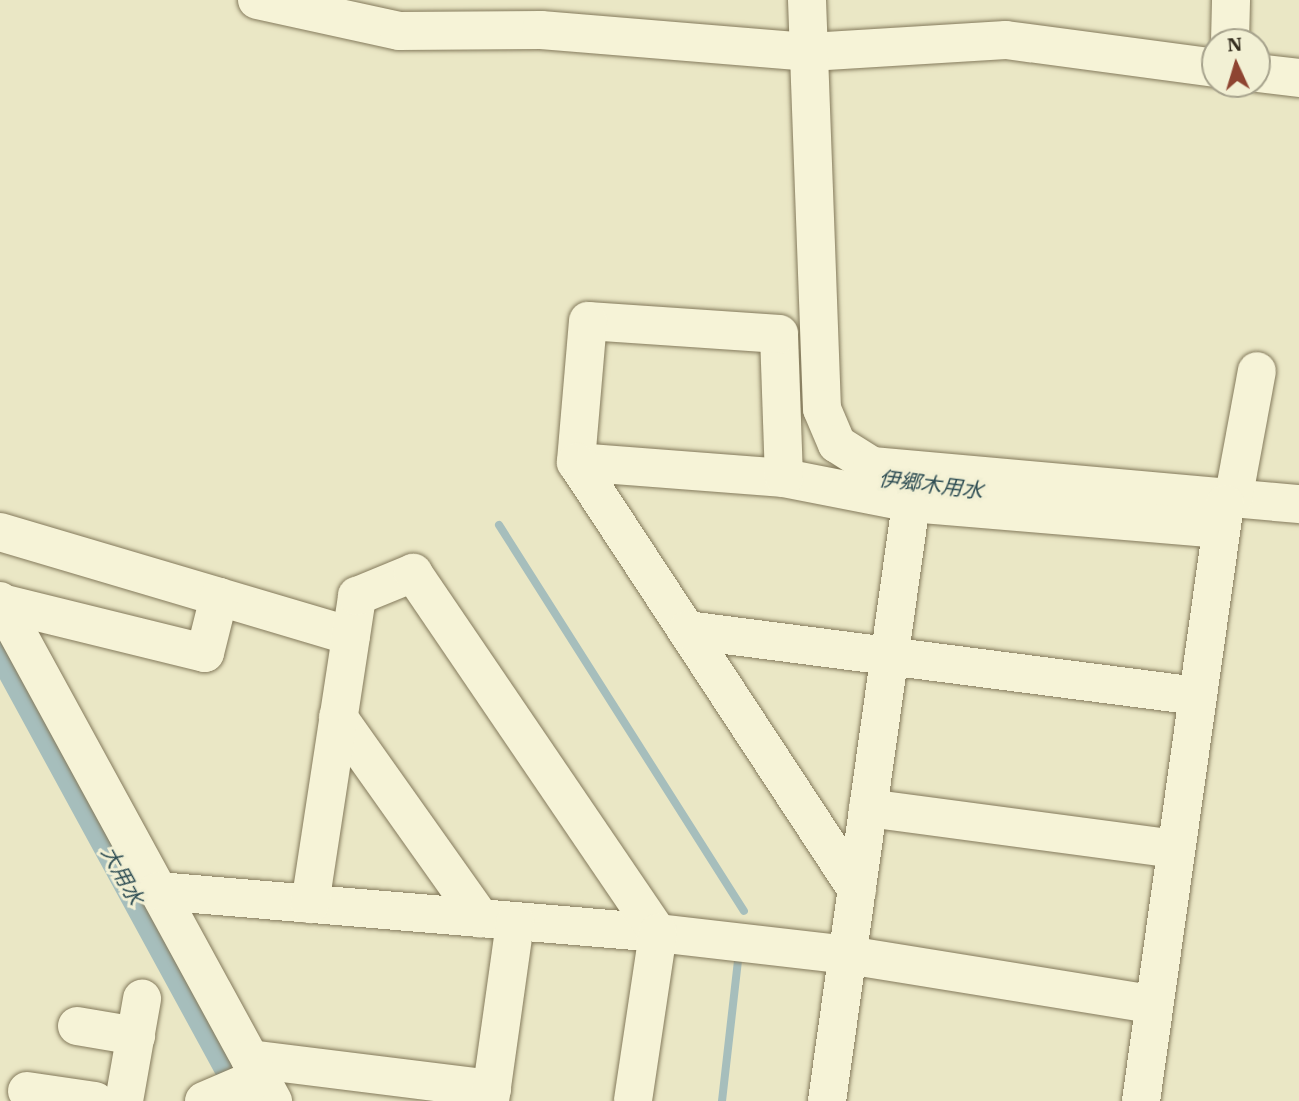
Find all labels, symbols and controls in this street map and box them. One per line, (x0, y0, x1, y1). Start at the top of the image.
north arrow (1201, 28, 1271, 98)
text: N (1226, 32, 1243, 57)
water label: 伊郷木用水 (877, 465, 985, 503)
water label: 大用水 (97, 841, 149, 909)

